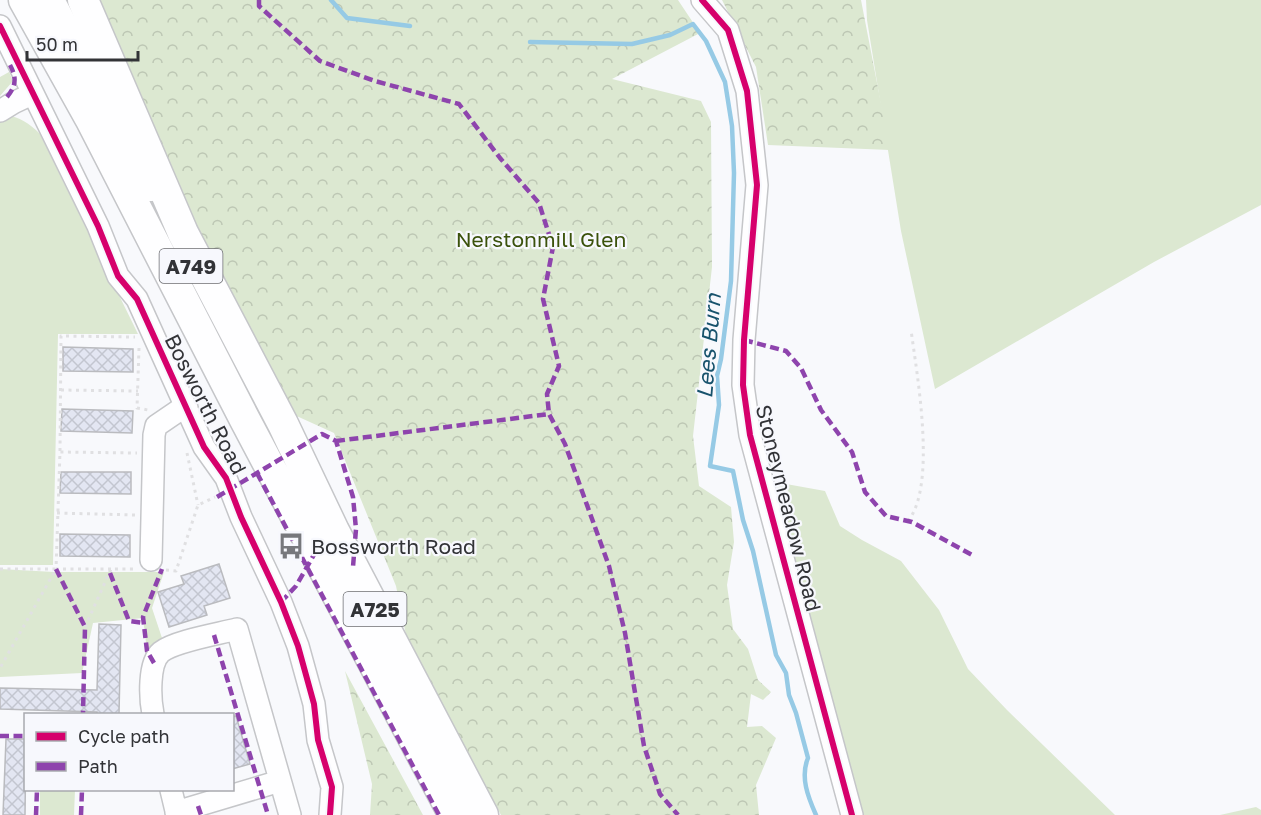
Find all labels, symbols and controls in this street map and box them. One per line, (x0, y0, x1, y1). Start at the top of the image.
scale bar (27, 24, 138, 62)
text: 50 m (36, 33, 78, 55)
park label: Nerstonmill Glen (456, 226, 626, 252)
road number: A749 (160, 249, 222, 283)
water label: Lees Burn (690, 291, 726, 400)
street label: Bosworth Road (159, 330, 253, 478)
street label: Stoneymeadow Road (751, 402, 827, 614)
bus stop icon: Bossworth Road (276, 531, 306, 561)
place label: Bossworth Road (311, 533, 476, 559)
road number: A725 (344, 592, 406, 626)
legend (24, 713, 234, 791)
text: Cycle path (78, 725, 170, 747)
text: Path (78, 755, 118, 777)

